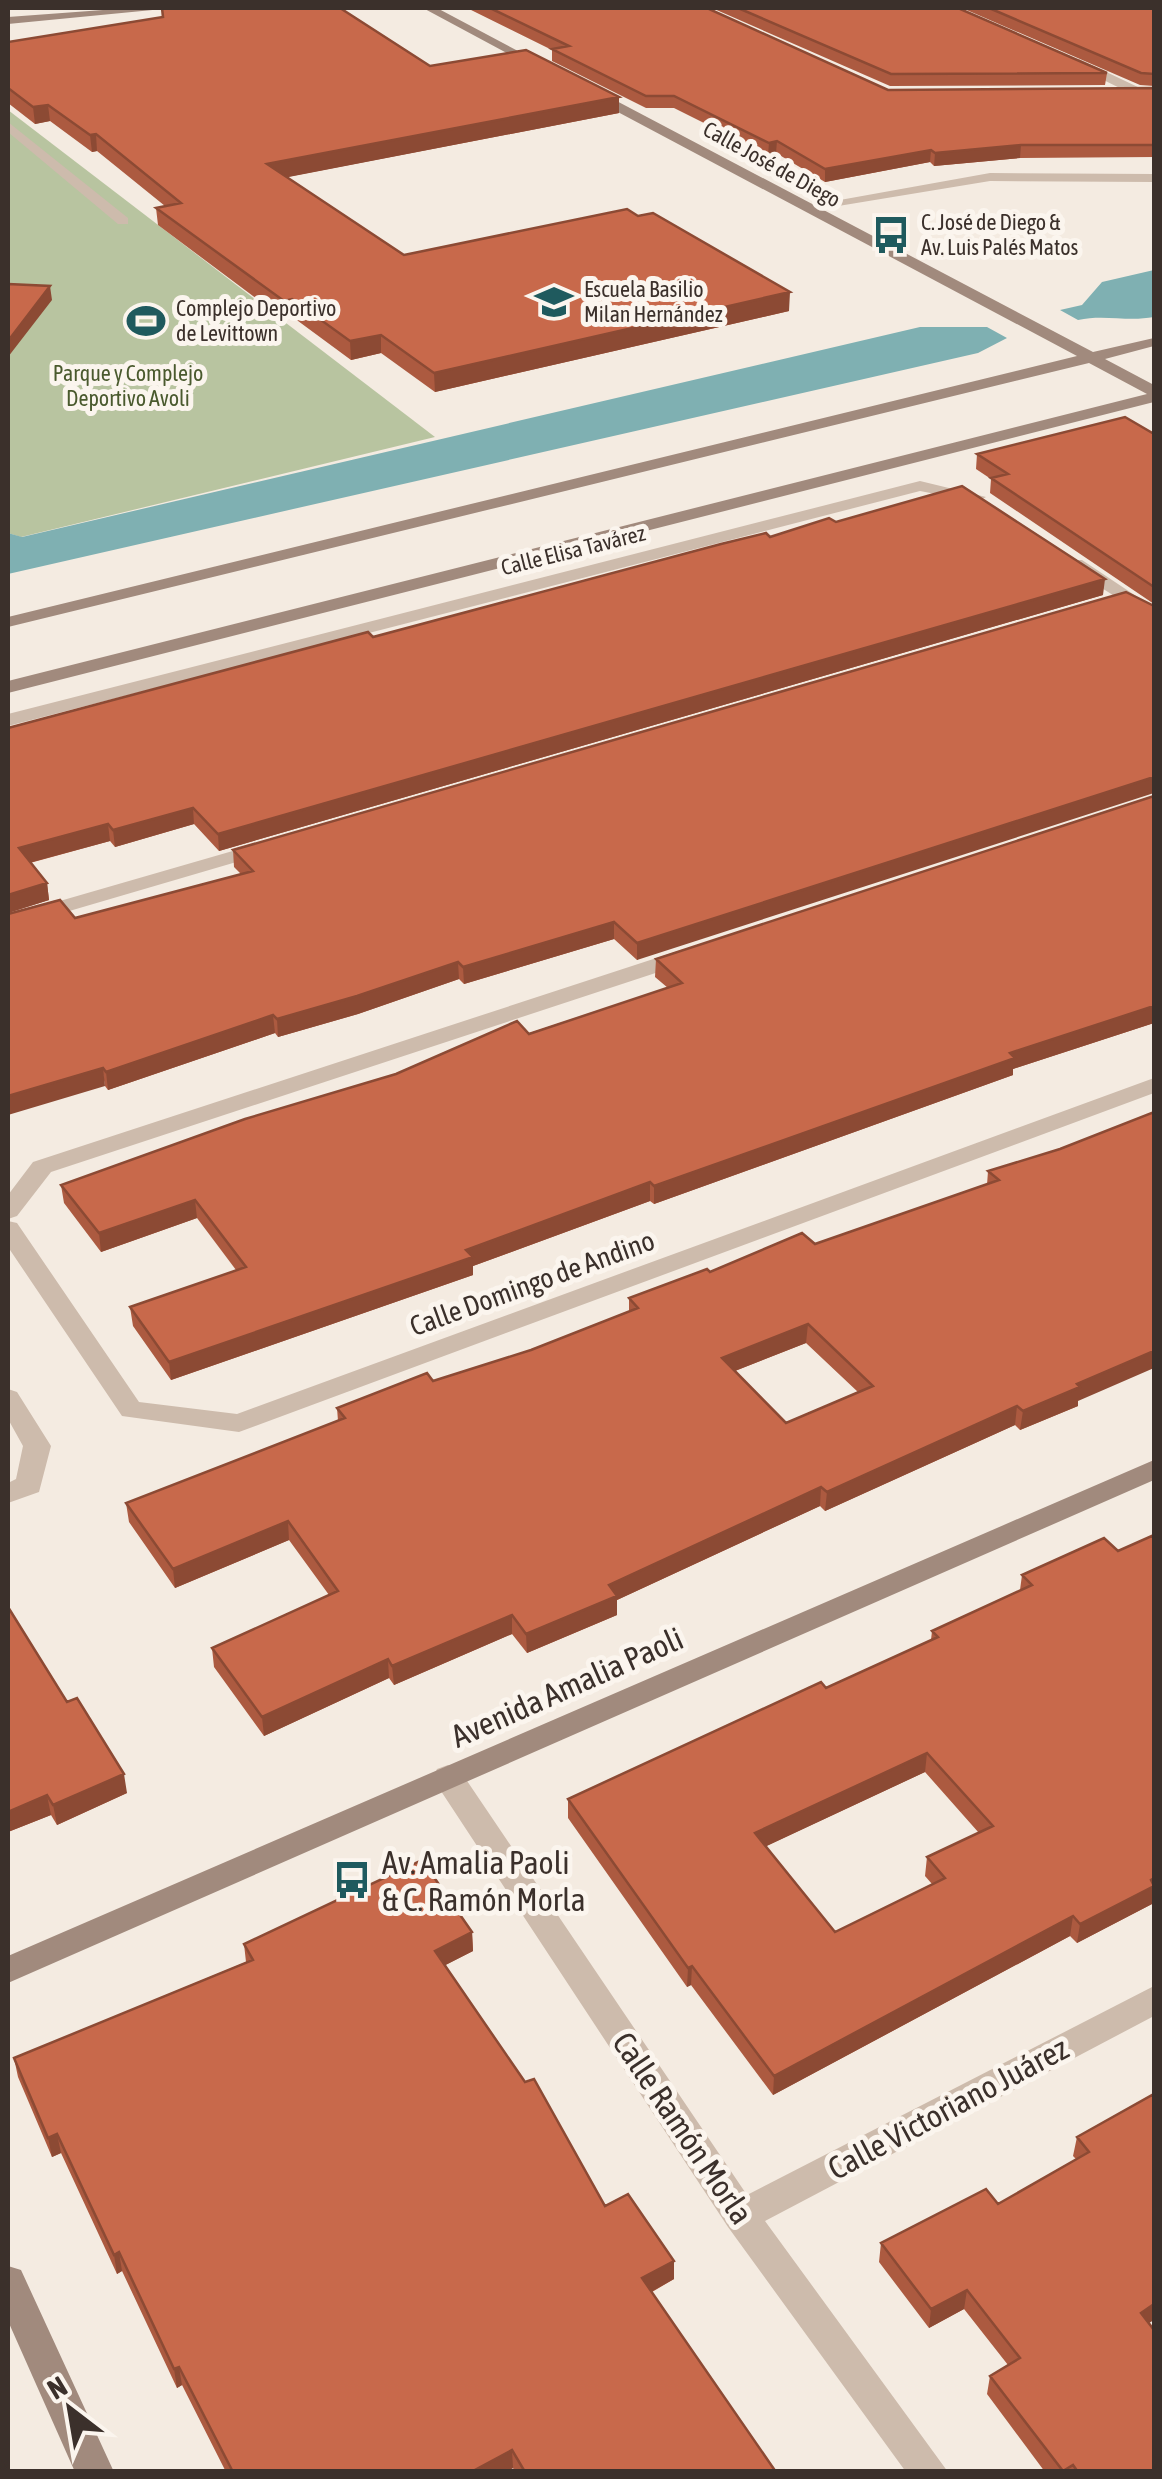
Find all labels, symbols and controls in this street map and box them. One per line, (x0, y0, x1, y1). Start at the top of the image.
street label: Calle José de Diego (699, 116, 845, 212)
place label: C. José de Diego & Av. Luis Palés Matos (921, 209, 1078, 260)
bus stop icon: C. José de Diego & Av. Luis Palés Matos (870, 214, 912, 256)
place label: Escuela Basilio Milan Hernández (584, 276, 723, 327)
school or university icon: Escuela Basilio Milan Hernández (533, 281, 575, 323)
place label: Complejo Deportivo de Levittown (176, 295, 336, 346)
sports icon: Complejo Deportivo de Levittown (125, 300, 167, 342)
park label: Parque y Complejo Deportivo Avoli (53, 360, 203, 411)
street label: Calle Elisa Tavárez (498, 520, 648, 580)
street label: Calle Domingo de Andino (405, 1224, 659, 1342)
street label: Avenida Amalia Paoli (445, 1619, 689, 1755)
place label: Av. Amalia Paoli & C. Ramón Morla (382, 1844, 586, 1918)
bus stop icon: Av. Amalia Paoli & C. Ramón Morla (331, 1859, 373, 1901)
street label: Calle Ramón Morla (605, 2025, 761, 2231)
street label: Calle Victoriano Juárez (822, 2029, 1075, 2187)
north arrow (20, 2359, 120, 2459)
text: N (42, 2370, 72, 2406)

